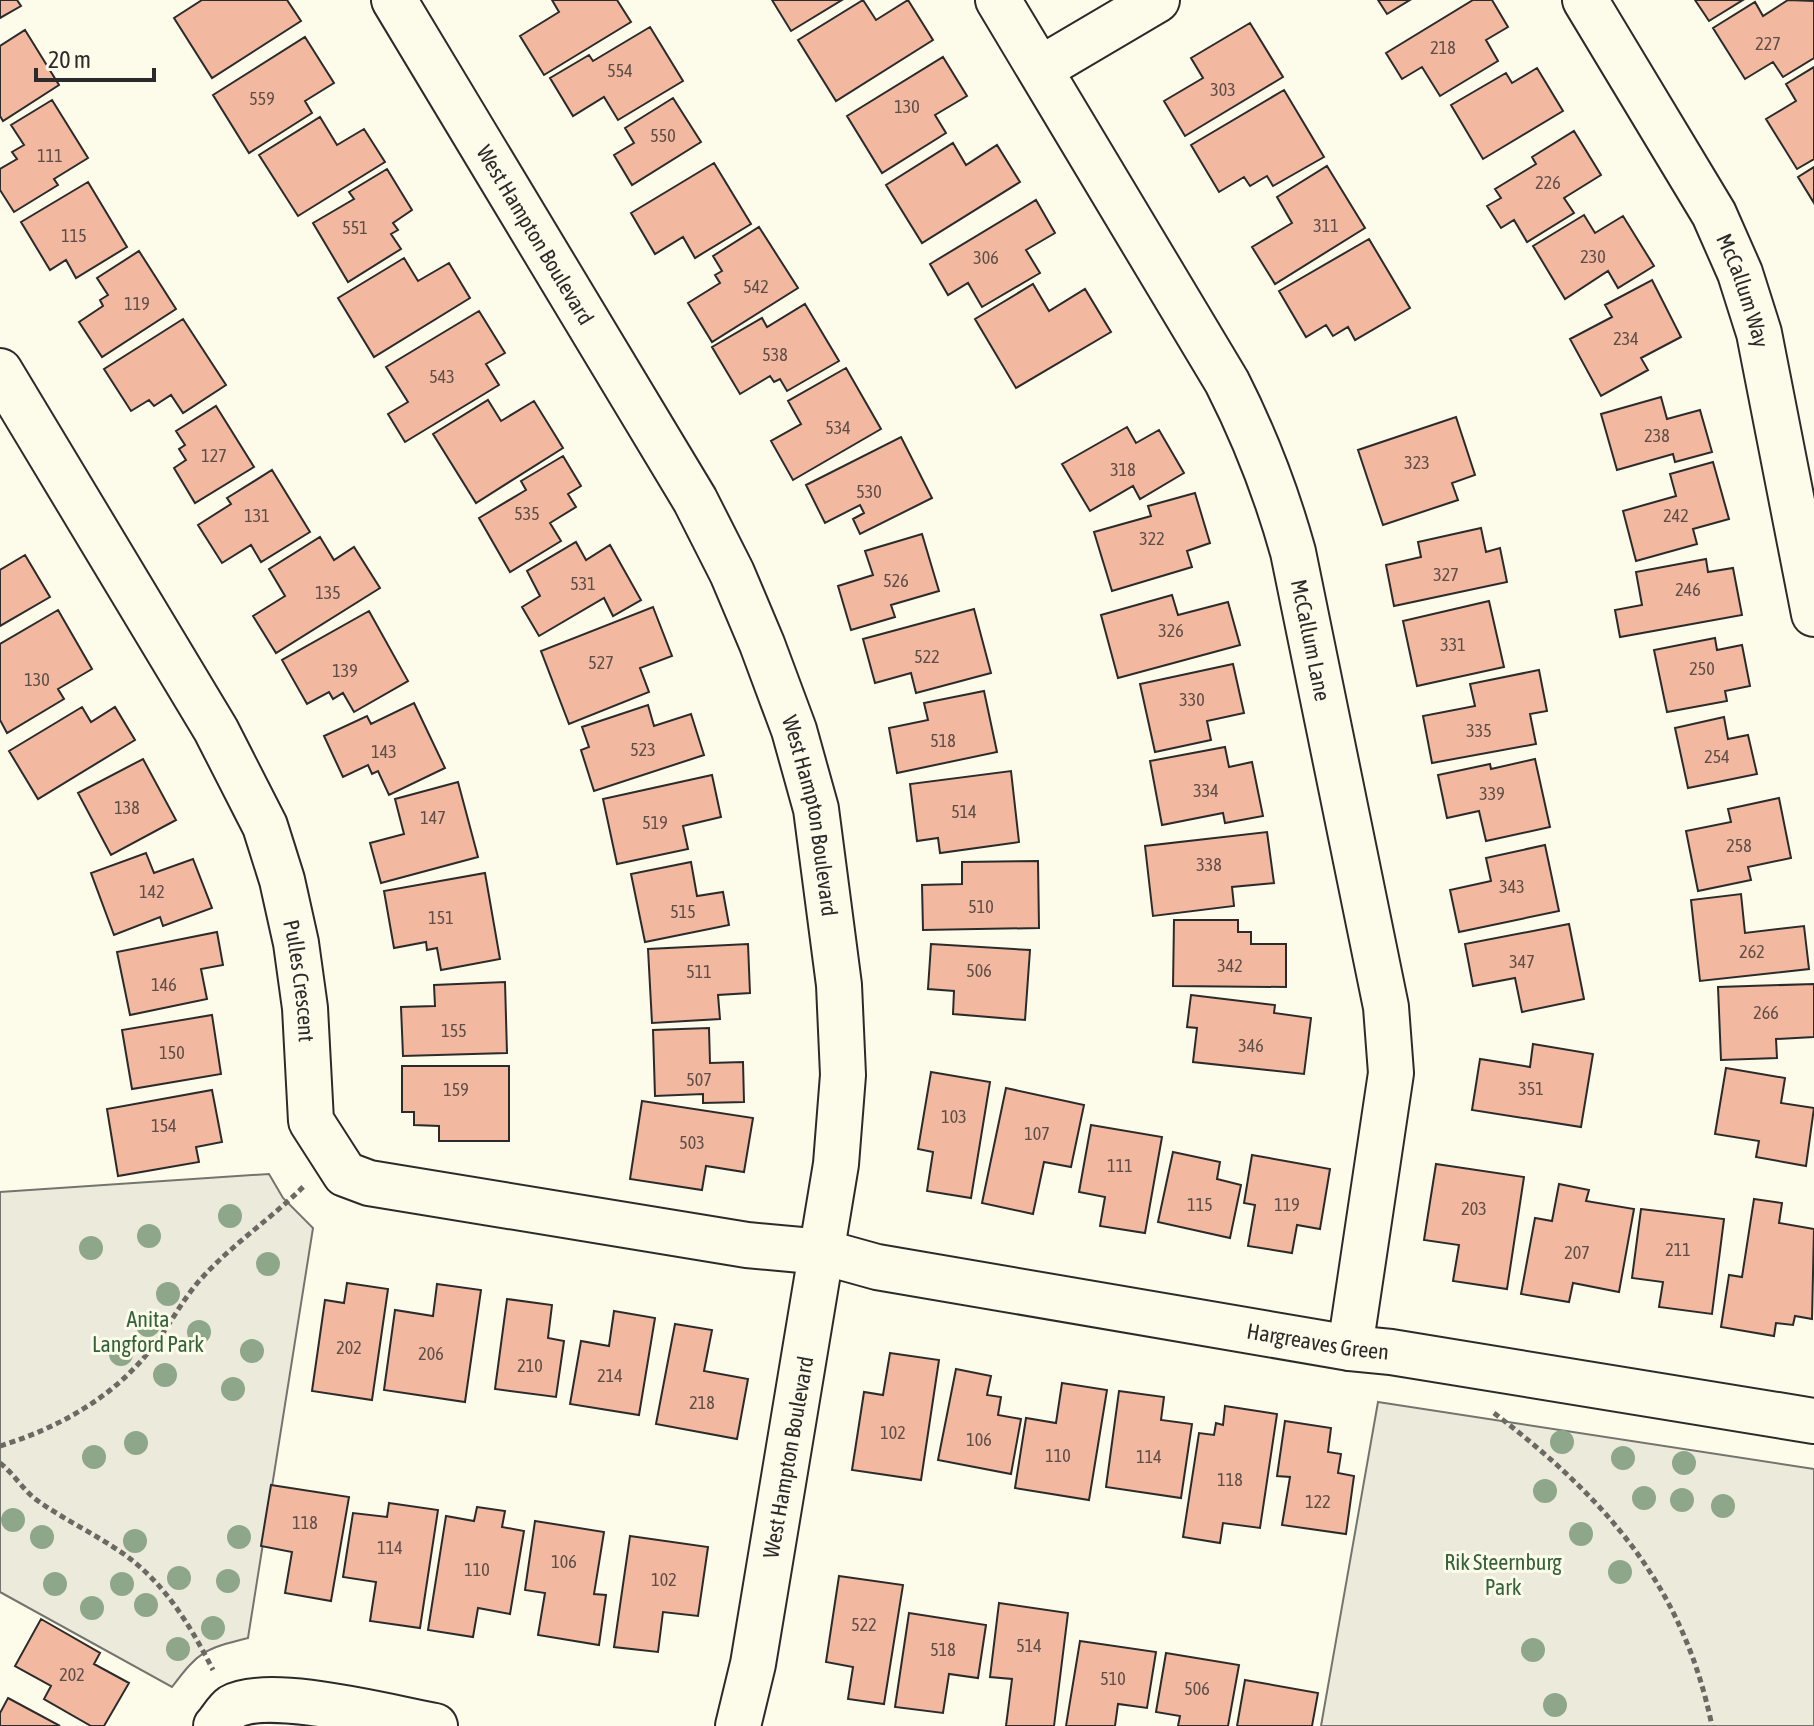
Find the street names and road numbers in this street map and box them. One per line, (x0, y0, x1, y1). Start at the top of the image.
street label: West Hampton Boulevard (471, 140, 599, 329)
street label: McCallum Way (1711, 230, 1774, 349)
street label: McCallum Lane (1286, 577, 1336, 703)
street label: West Hampton Boulevard (777, 712, 843, 918)
street label: Pulles Crescent (278, 917, 320, 1043)
street label: Hargreaves Green (1245, 1318, 1390, 1365)
street label: West Hampton Boulevard (757, 1354, 819, 1560)

